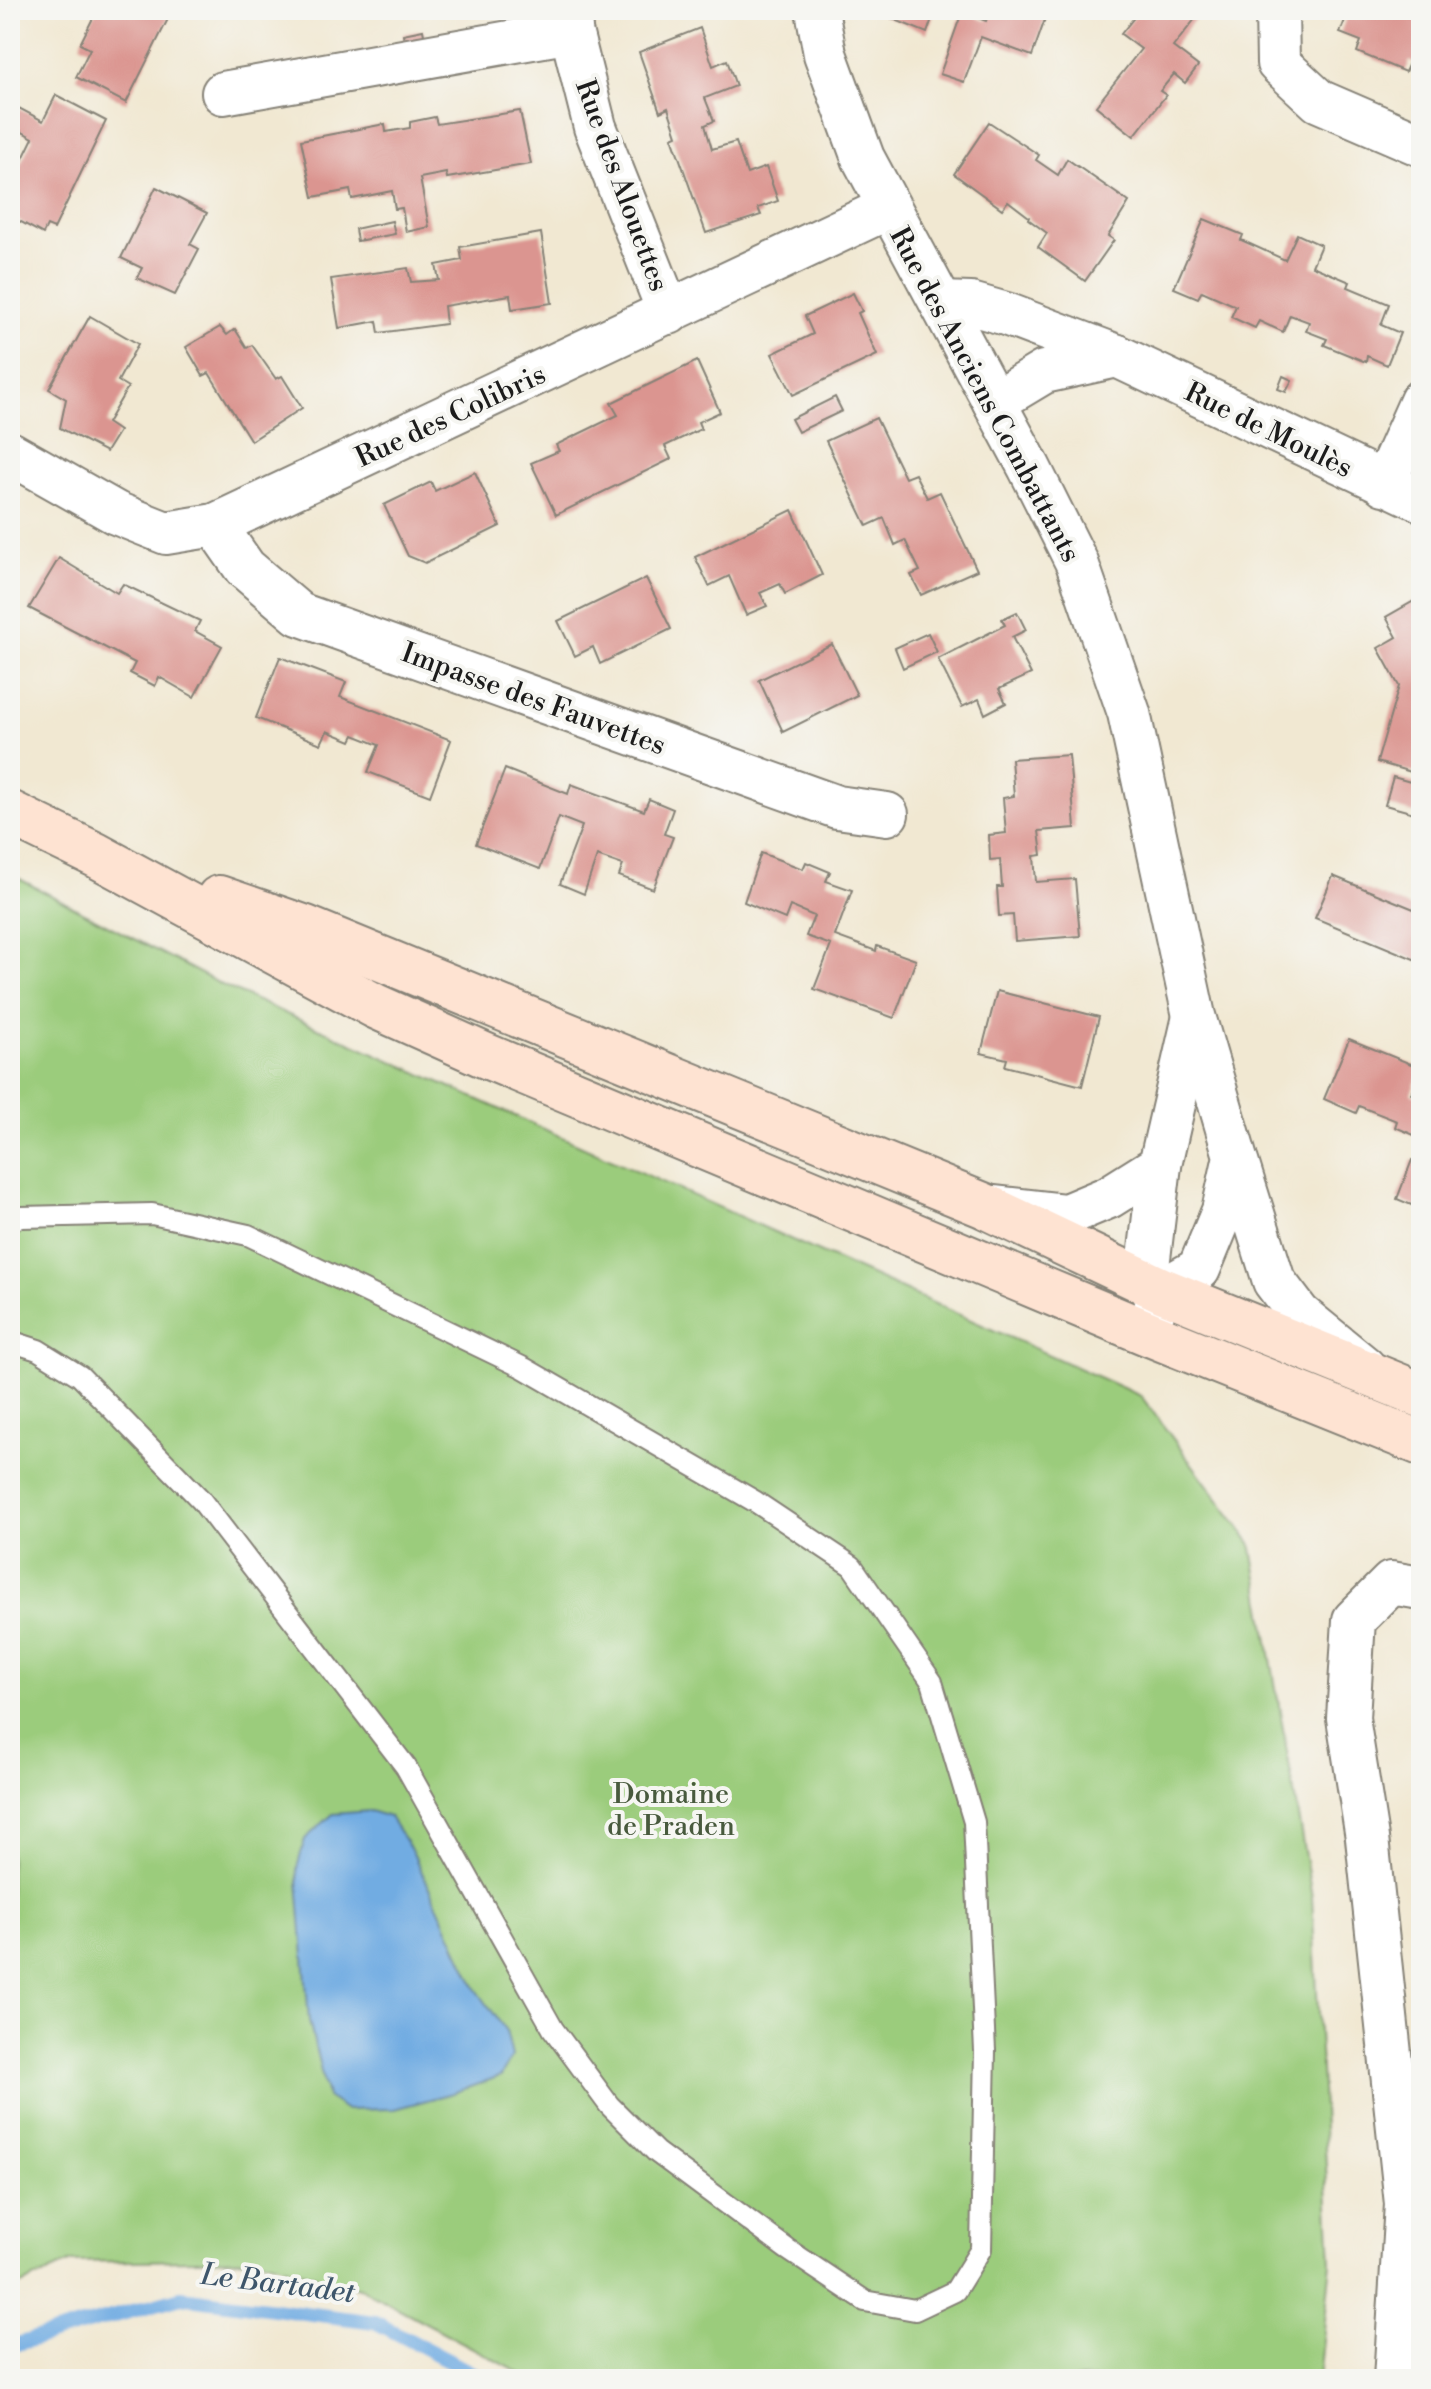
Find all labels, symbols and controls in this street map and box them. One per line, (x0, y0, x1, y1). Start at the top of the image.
street label: Rue des Alouettes (567, 75, 676, 296)
street label: Rue des Anciens Combattants (881, 221, 1088, 568)
street label: Rue des Colibris (350, 357, 551, 476)
street label: Rue de Moulès (1179, 375, 1358, 486)
street label: Impasse des Fauvettes (397, 635, 670, 763)
park label: Domaine de Praden (607, 1777, 735, 1844)
water label: Le Bartadet (198, 2256, 358, 2312)

